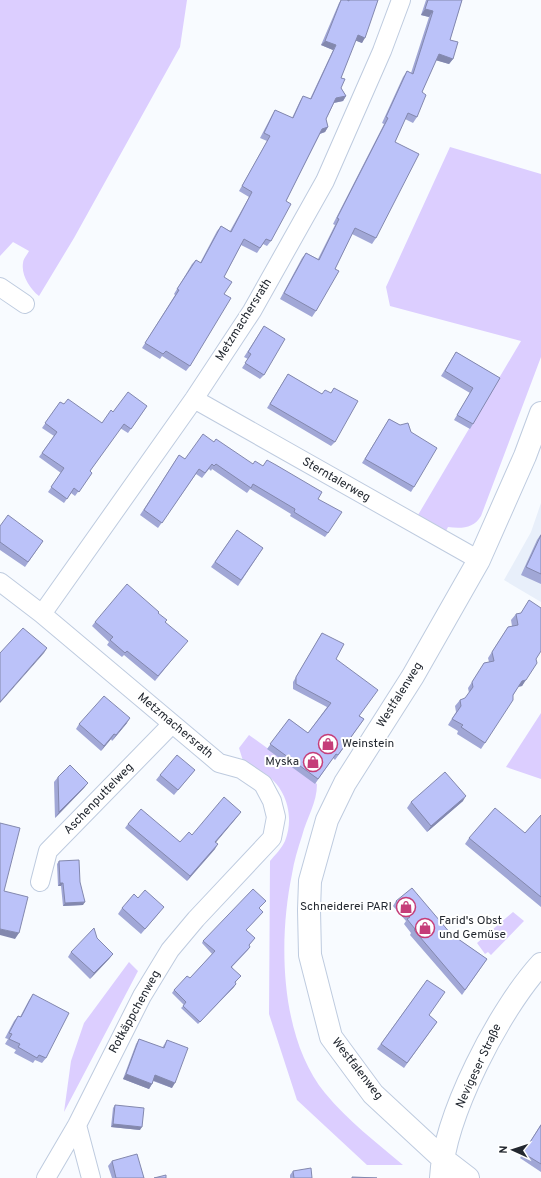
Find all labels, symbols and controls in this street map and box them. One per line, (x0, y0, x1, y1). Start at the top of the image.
street label: Metzmachersrath (212, 276, 276, 364)
street label: Sterntalerweg (299, 454, 373, 506)
street label: Westfalenweg (373, 659, 427, 731)
street label: Metzmachersrath (134, 689, 216, 763)
shop icon: Weinstein (317, 733, 339, 755)
place label: Weinstein (342, 736, 394, 752)
shop icon: Myska (302, 751, 324, 773)
place label: Myska (265, 754, 299, 770)
street label: Aschenputtelweg (61, 760, 137, 838)
shop icon: Schneiderei PARI (395, 896, 417, 918)
place label: Schneiderei PARI (300, 899, 392, 915)
place label: Farid's Obst und Gemüse (439, 913, 506, 943)
shop icon: Farid's Obst und Gemüse (414, 917, 436, 939)
street label: Rotkäppchenweg (106, 968, 164, 1056)
street label: Nevigeser Straße (452, 1021, 506, 1111)
street label: Westfalenweg (328, 1035, 386, 1103)
north arrow (493, 1130, 533, 1170)
text: N (497, 1145, 511, 1154)

